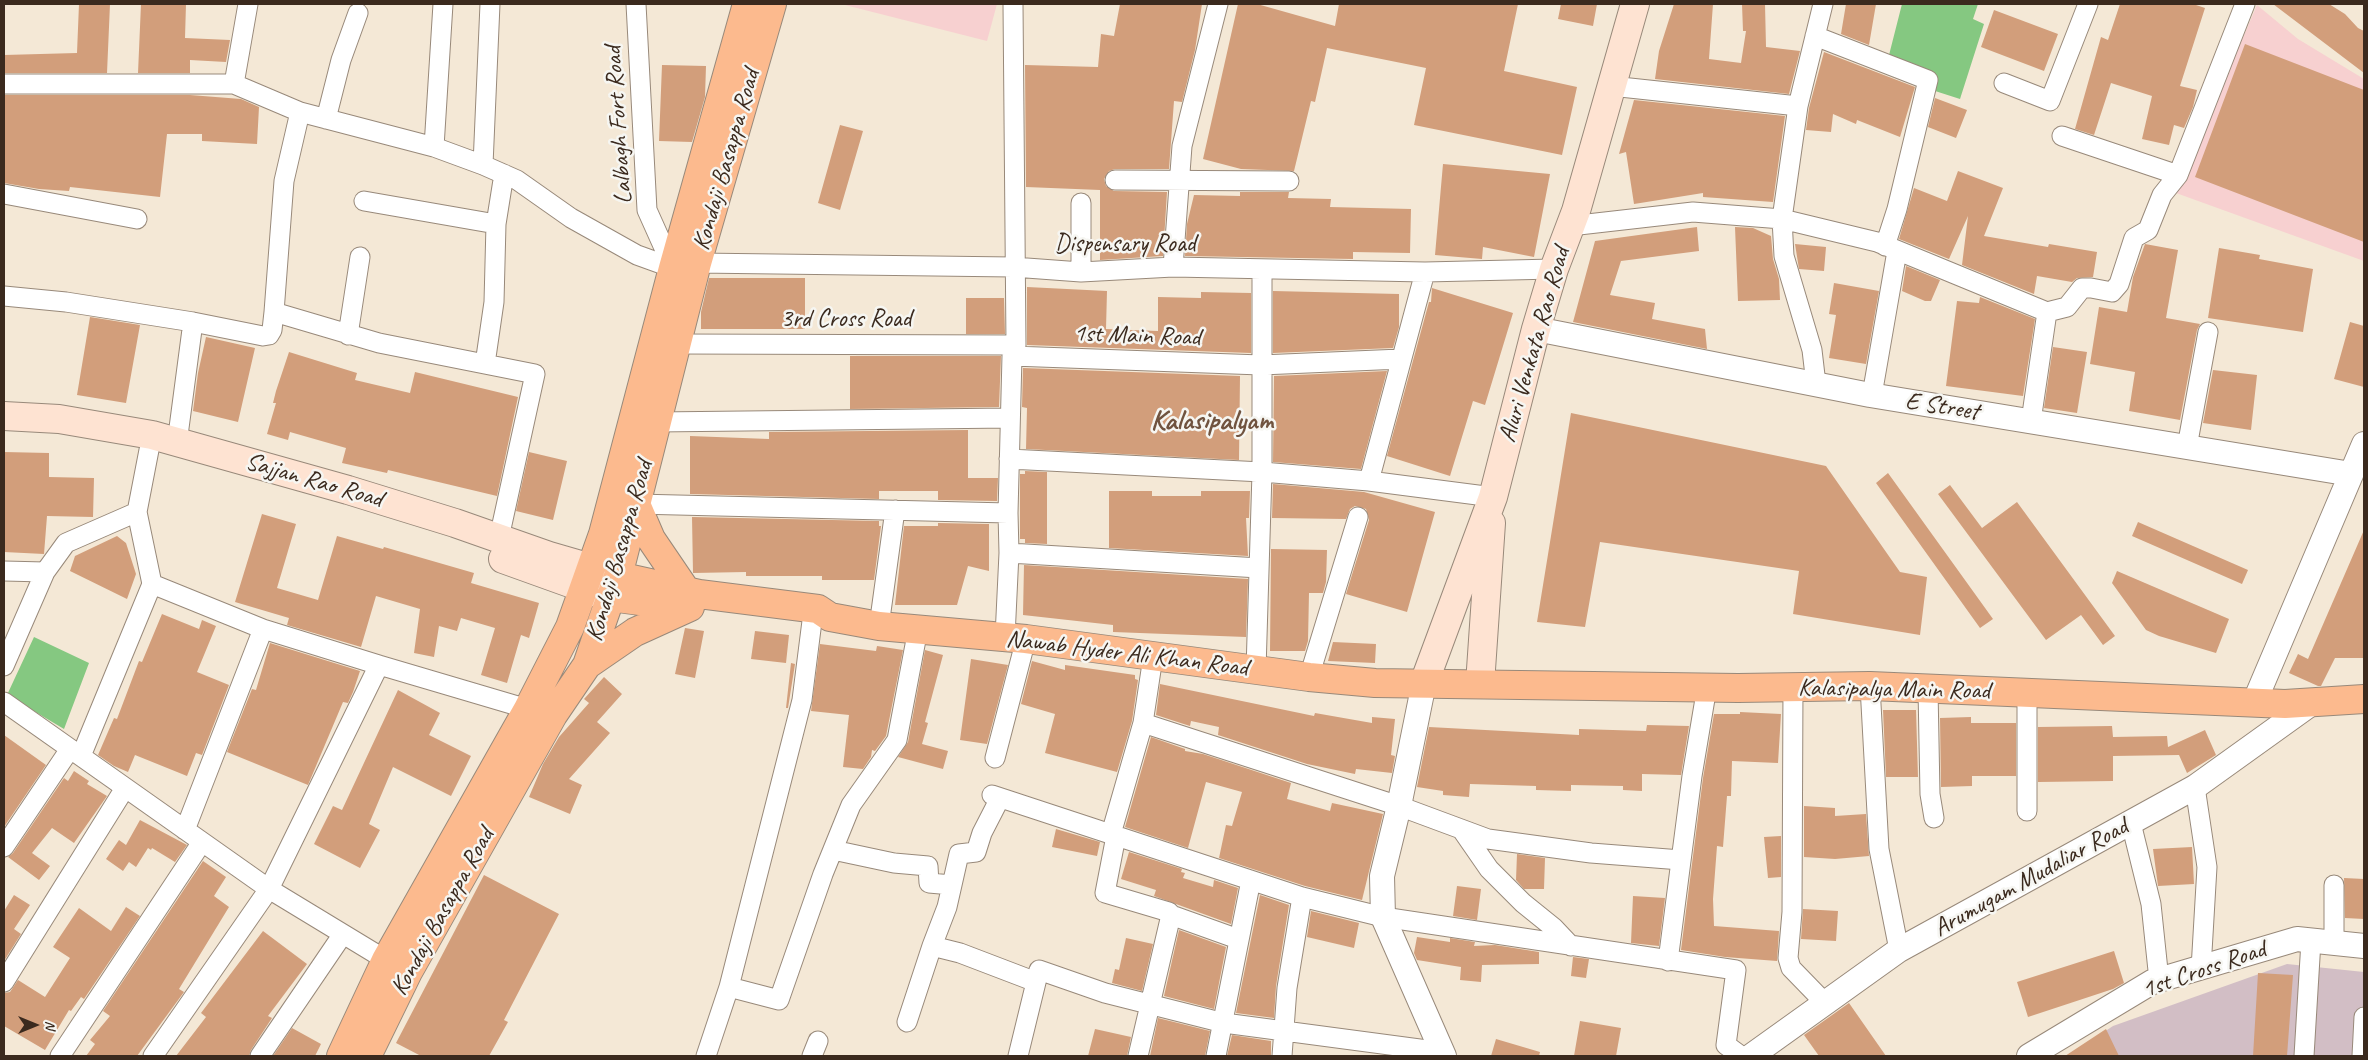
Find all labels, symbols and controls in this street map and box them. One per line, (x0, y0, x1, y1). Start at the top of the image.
street label: Lalbagh Fort Road (599, 45, 639, 205)
street label: Kondaji Basappa Road (687, 66, 767, 254)
street label: Dispensary Road (1054, 229, 1196, 259)
street label: Aluri Venkata Rao Road (1493, 244, 1577, 446)
street label: 3rd Cross Road (781, 304, 911, 334)
street label: 1st Main Road (1073, 319, 1201, 353)
street label: E Street (1903, 386, 1981, 428)
district label: Kalasipalyam (1151, 405, 1273, 439)
street label: Sajjan Rao Road (242, 447, 386, 515)
street label: Kondaji Basappa Road (580, 457, 660, 645)
street label: Nawab Hyder Ali Khan Road (1004, 624, 1250, 684)
street label: Kalasipalya Main Road (1798, 673, 1990, 707)
street label: Arumugam Mudaliar Road (1928, 812, 2134, 944)
street label: Kondaji Basappa Road (385, 823, 501, 1001)
street label: 1st Cross Road (2138, 935, 2270, 1005)
north arrow (10, 1000, 60, 1050)
text: N (42, 1021, 59, 1029)

